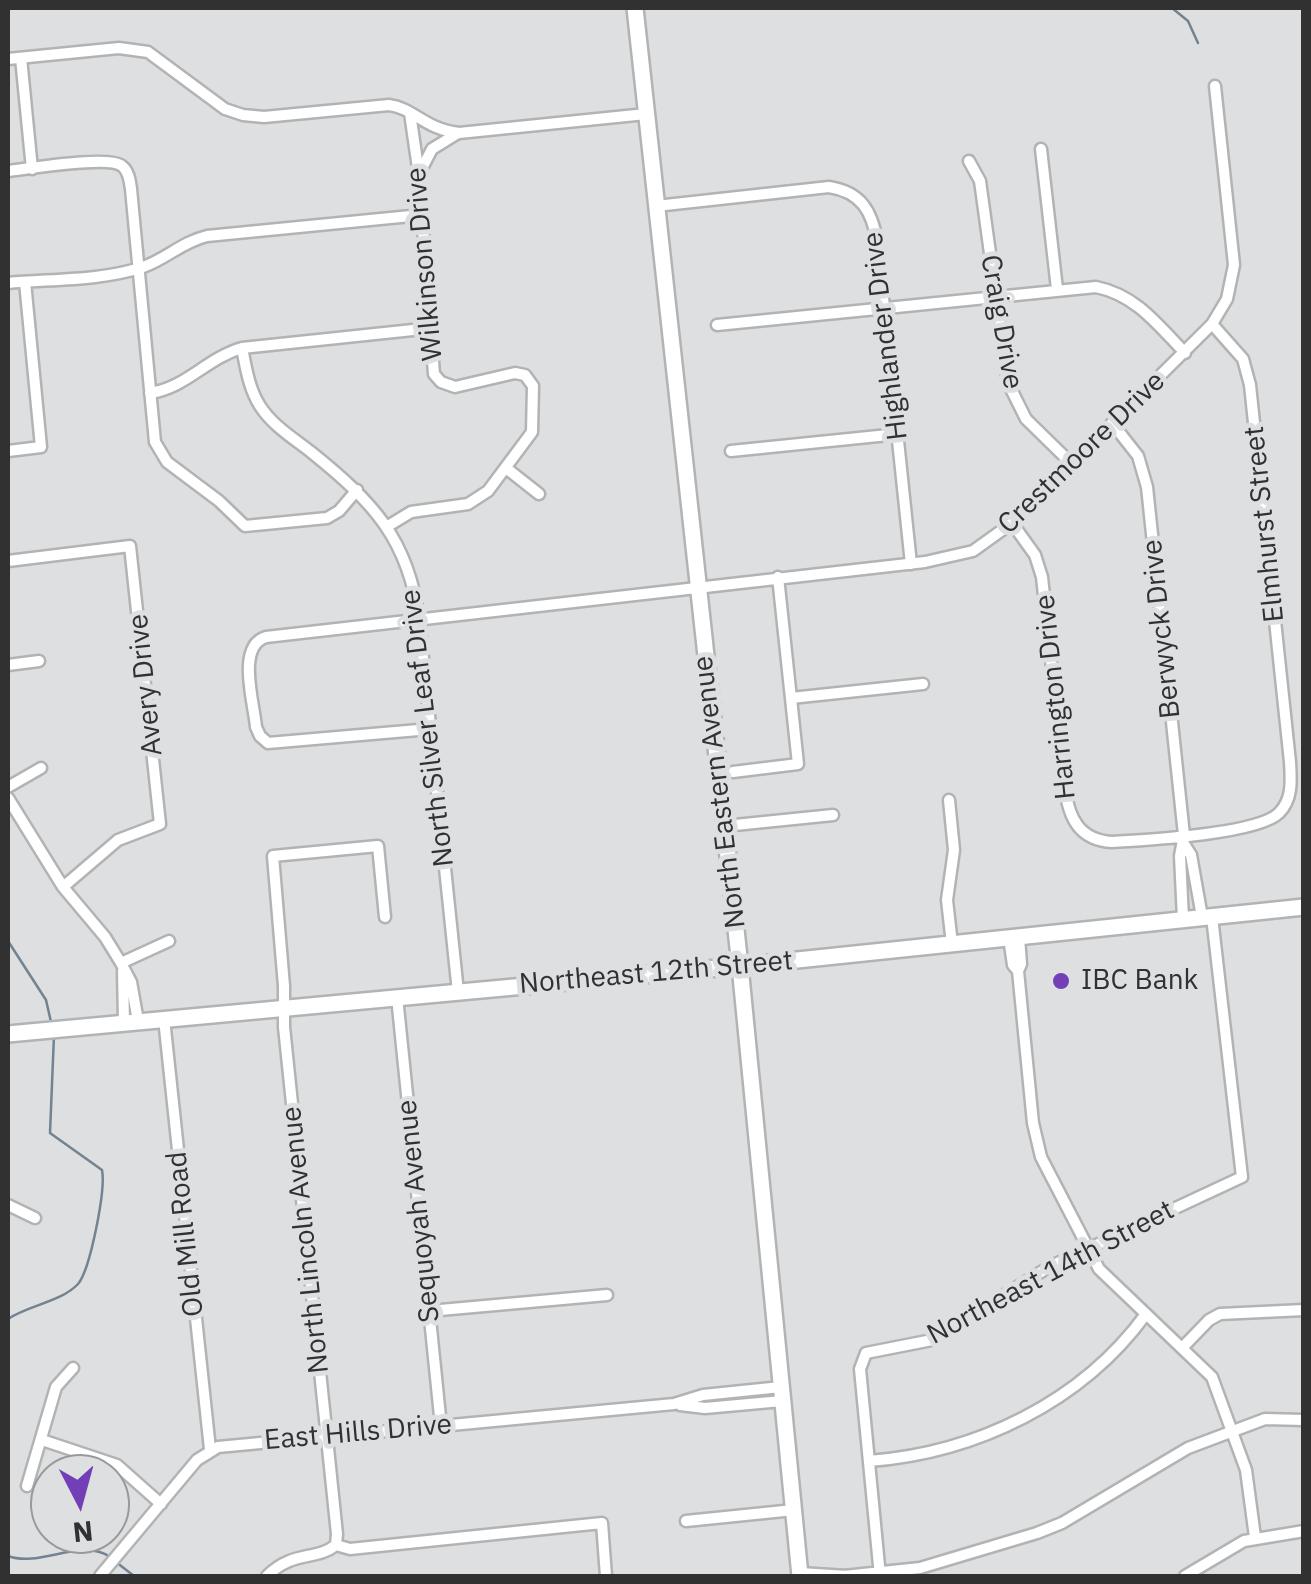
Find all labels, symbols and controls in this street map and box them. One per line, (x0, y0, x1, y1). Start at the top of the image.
street label: Wilkinson Drive (400, 166, 450, 362)
street label: Highlander Drive (857, 230, 915, 442)
street label: Craig Drive (973, 252, 1029, 392)
street label: Crestmoore Drive (992, 365, 1172, 541)
street label: Elmhurst Street (1238, 424, 1292, 624)
street label: Berwyck Drive (1136, 538, 1188, 720)
street label: North Silver Leaf Drive (394, 587, 462, 869)
street label: Harrington Drive (1029, 593, 1083, 801)
street label: Avery Drive (122, 612, 170, 758)
street label: North Eastern Avenue (687, 654, 753, 930)
street label: Northeast 12th Street (518, 944, 794, 1002)
place label: IBC Bank (1081, 964, 1198, 998)
marker: IBC Bank (1050, 970, 1072, 992)
street label: Sequoyah Avenue (391, 1098, 447, 1324)
street label: North Lincoln Avenue (275, 1105, 337, 1375)
street label: Old Mill Road (161, 1150, 211, 1318)
street label: Northeast 14th Street (922, 1194, 1180, 1352)
street label: East Hills Drive (263, 1408, 453, 1458)
north arrow (30, 1454, 130, 1554)
text: N (71, 1513, 95, 1552)

